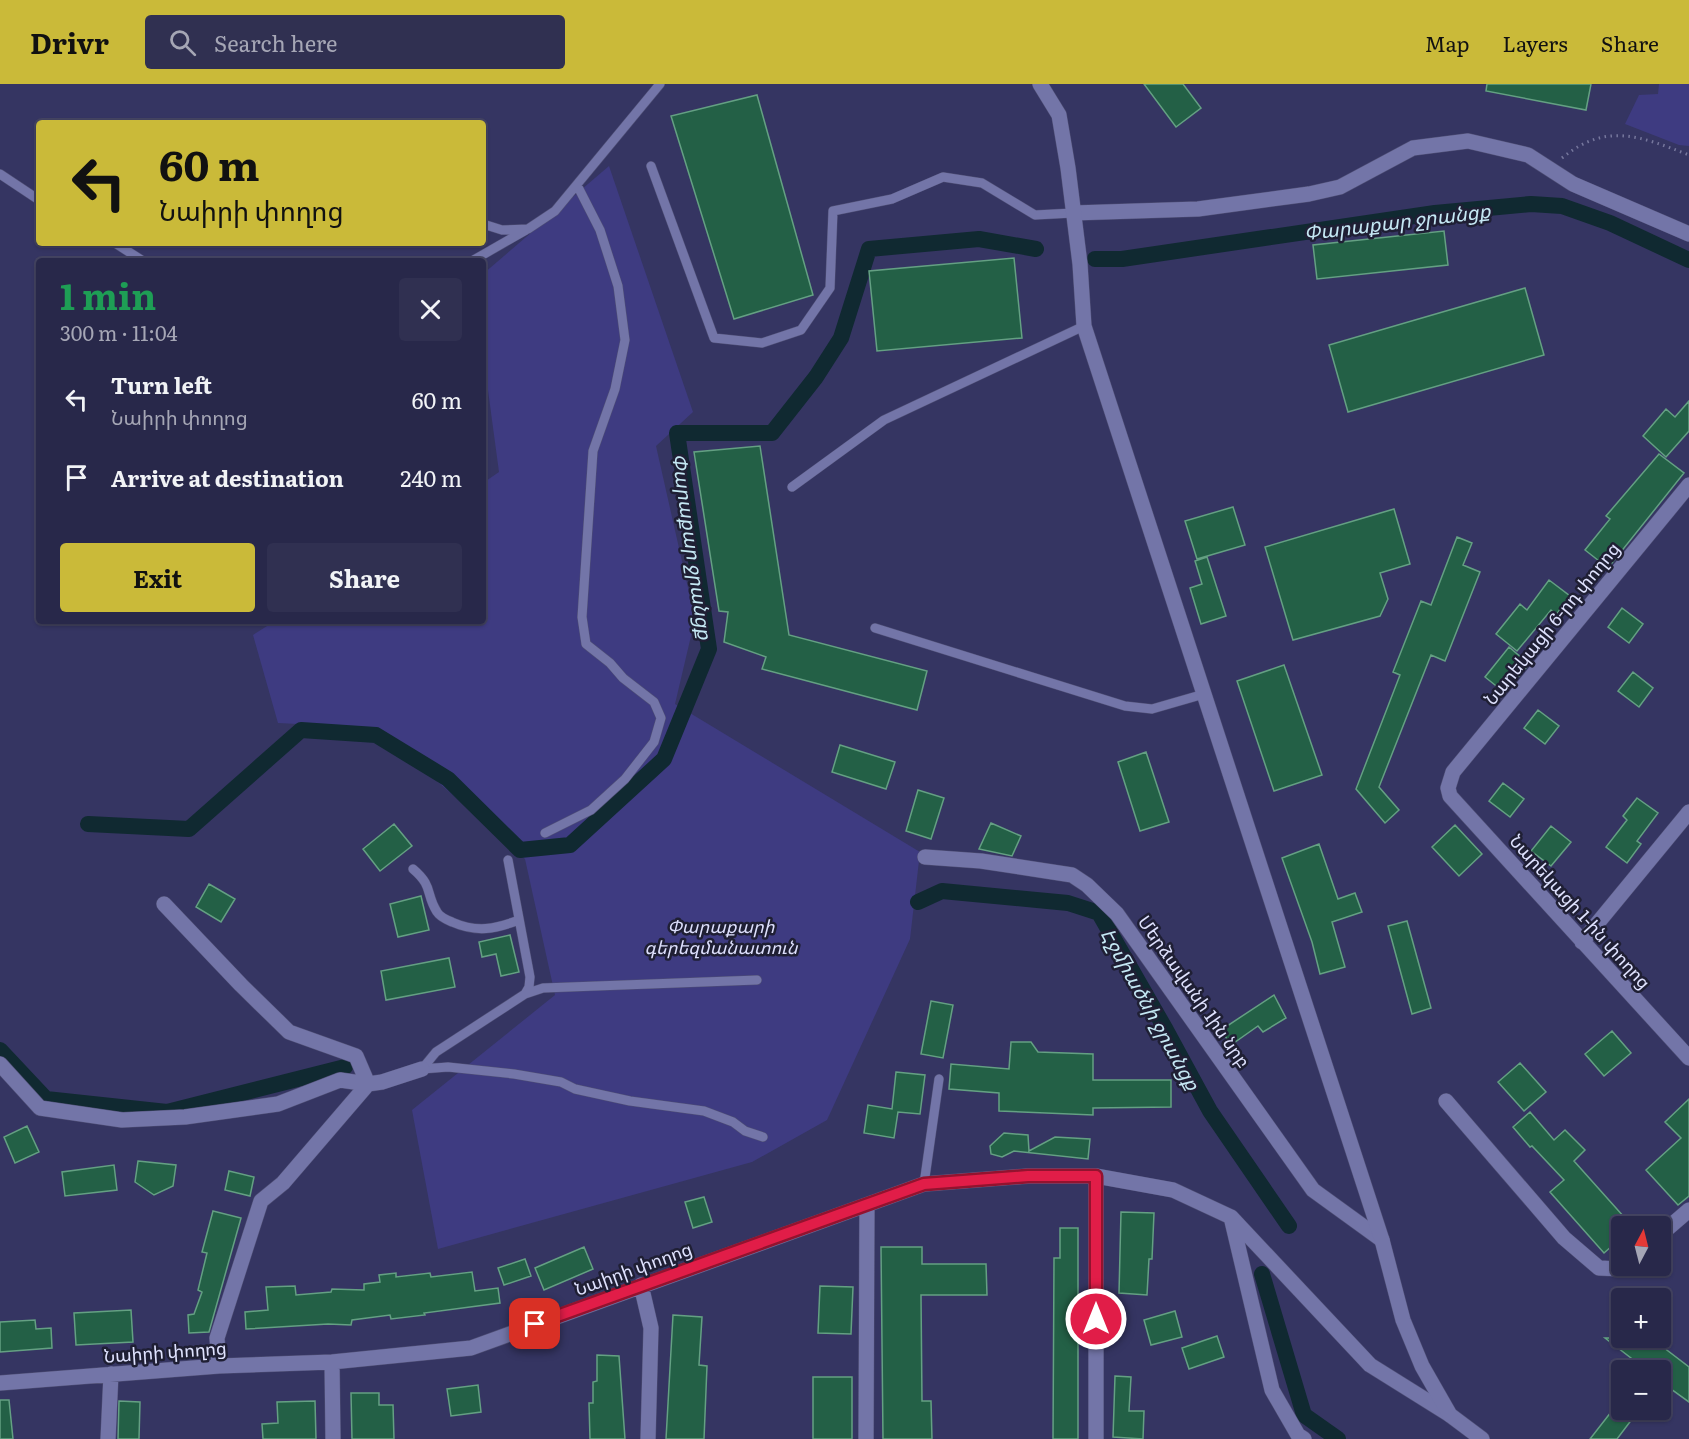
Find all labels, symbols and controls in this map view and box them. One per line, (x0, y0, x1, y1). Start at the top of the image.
search box (145, 15, 565, 69)
text: Drivr (30, 21, 109, 63)
icon: search (166, 26, 199, 59)
text: Search here (214, 26, 337, 59)
text: Map (1425, 27, 1470, 58)
text: Layers (1503, 27, 1568, 58)
text: Share (1601, 27, 1659, 58)
text: 60 m (159, 132, 260, 194)
icon: left (60, 144, 138, 222)
text: Նաիրի փողոց (159, 189, 344, 229)
water label: Փարաքար ջրանցք (1302, 194, 1493, 246)
text: 1 min (60, 268, 156, 321)
button: close (399, 278, 462, 341)
text: 300 m · 11:04 (60, 317, 178, 347)
text: Turn left (111, 368, 212, 401)
icon: left (60, 383, 93, 416)
text: 60 m (412, 383, 462, 416)
text: Նաիրի փողոց (111, 401, 248, 431)
water label: Փարաքար ջրանցք (666, 451, 722, 642)
icon: arrive (60, 461, 93, 494)
text: Arrive at destination (111, 461, 344, 494)
text: 240 m (400, 461, 462, 494)
street label: Նարեկացի 6-րդ փողոց (1477, 536, 1625, 710)
button: Exit (60, 543, 255, 612)
button: Share (267, 543, 462, 612)
street label: Նարեկացի 1-ին փողոց (1504, 828, 1658, 994)
street label: Մերձավանի 1ին նրբ (1132, 909, 1258, 1073)
park label: Փարաքարի գերեզմանատուն (644, 912, 799, 960)
water label: Էջմիածնի ջրանցք (1095, 921, 1210, 1096)
north arrow (1611, 1216, 1671, 1276)
map controls (1611, 1216, 1671, 1420)
street label: Նաիրի փողոց (571, 1234, 695, 1302)
position arrow (1064, 1287, 1128, 1351)
button: + (1611, 1288, 1671, 1348)
pin (509, 1298, 560, 1349)
icon: arrive (518, 1307, 551, 1340)
street label: Նաիրի փողոց (103, 1333, 227, 1369)
button: − (1611, 1360, 1671, 1420)

